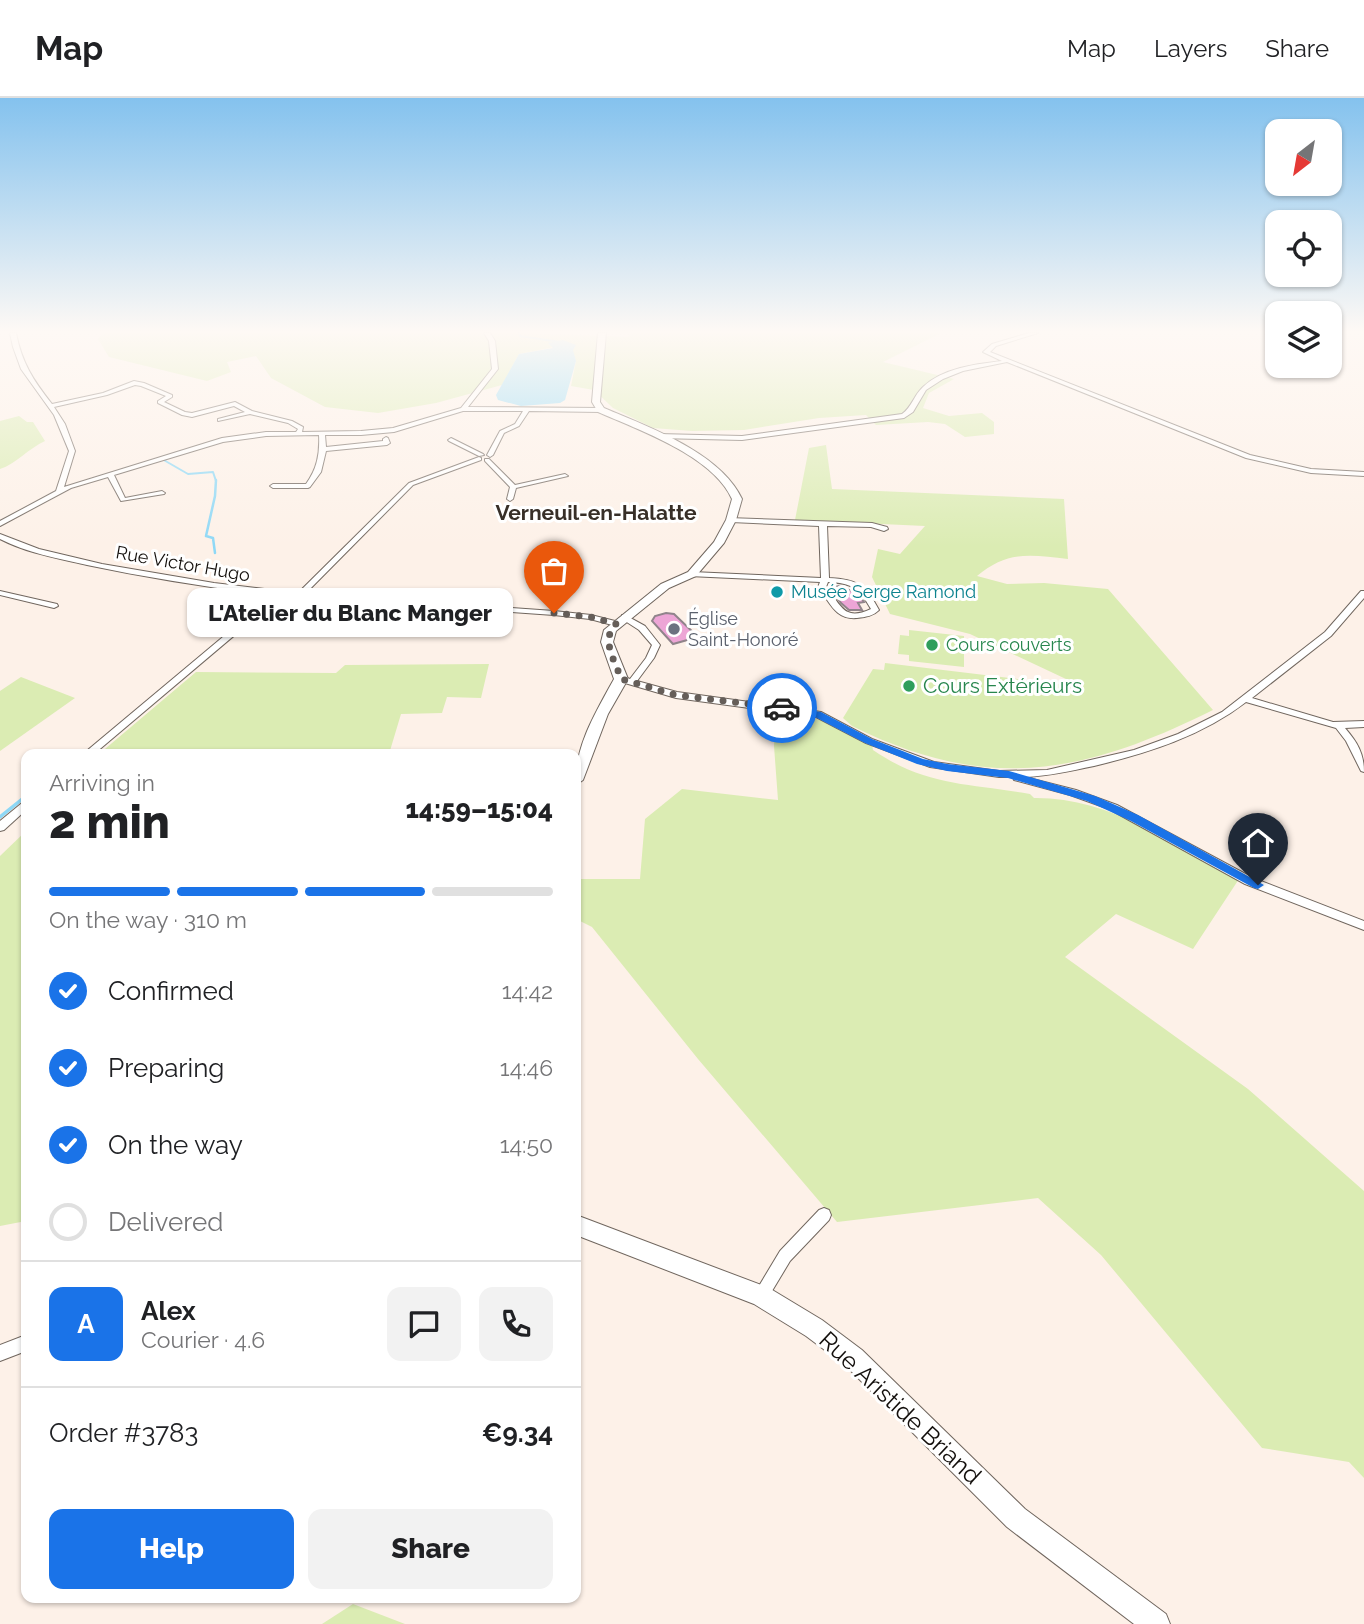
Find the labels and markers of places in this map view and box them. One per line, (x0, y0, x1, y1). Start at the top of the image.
pin (524, 541, 584, 613)
place label: Musée Serge Ramond (791, 581, 976, 602)
marker: Musée Serge Ramond (769, 584, 785, 600)
callout: L'Atelier du Blanc Manger (186, 588, 512, 638)
place label: Église Saint-Honoré (688, 607, 799, 650)
marker: Église Saint-Honoré (666, 621, 682, 637)
place label: Cours couverts (946, 634, 1072, 655)
marker: Cours couverts (924, 637, 940, 653)
place label: Cours Extérieurs (923, 673, 1082, 698)
marker: Cours Extérieurs (901, 678, 917, 694)
pin (1228, 813, 1288, 885)

